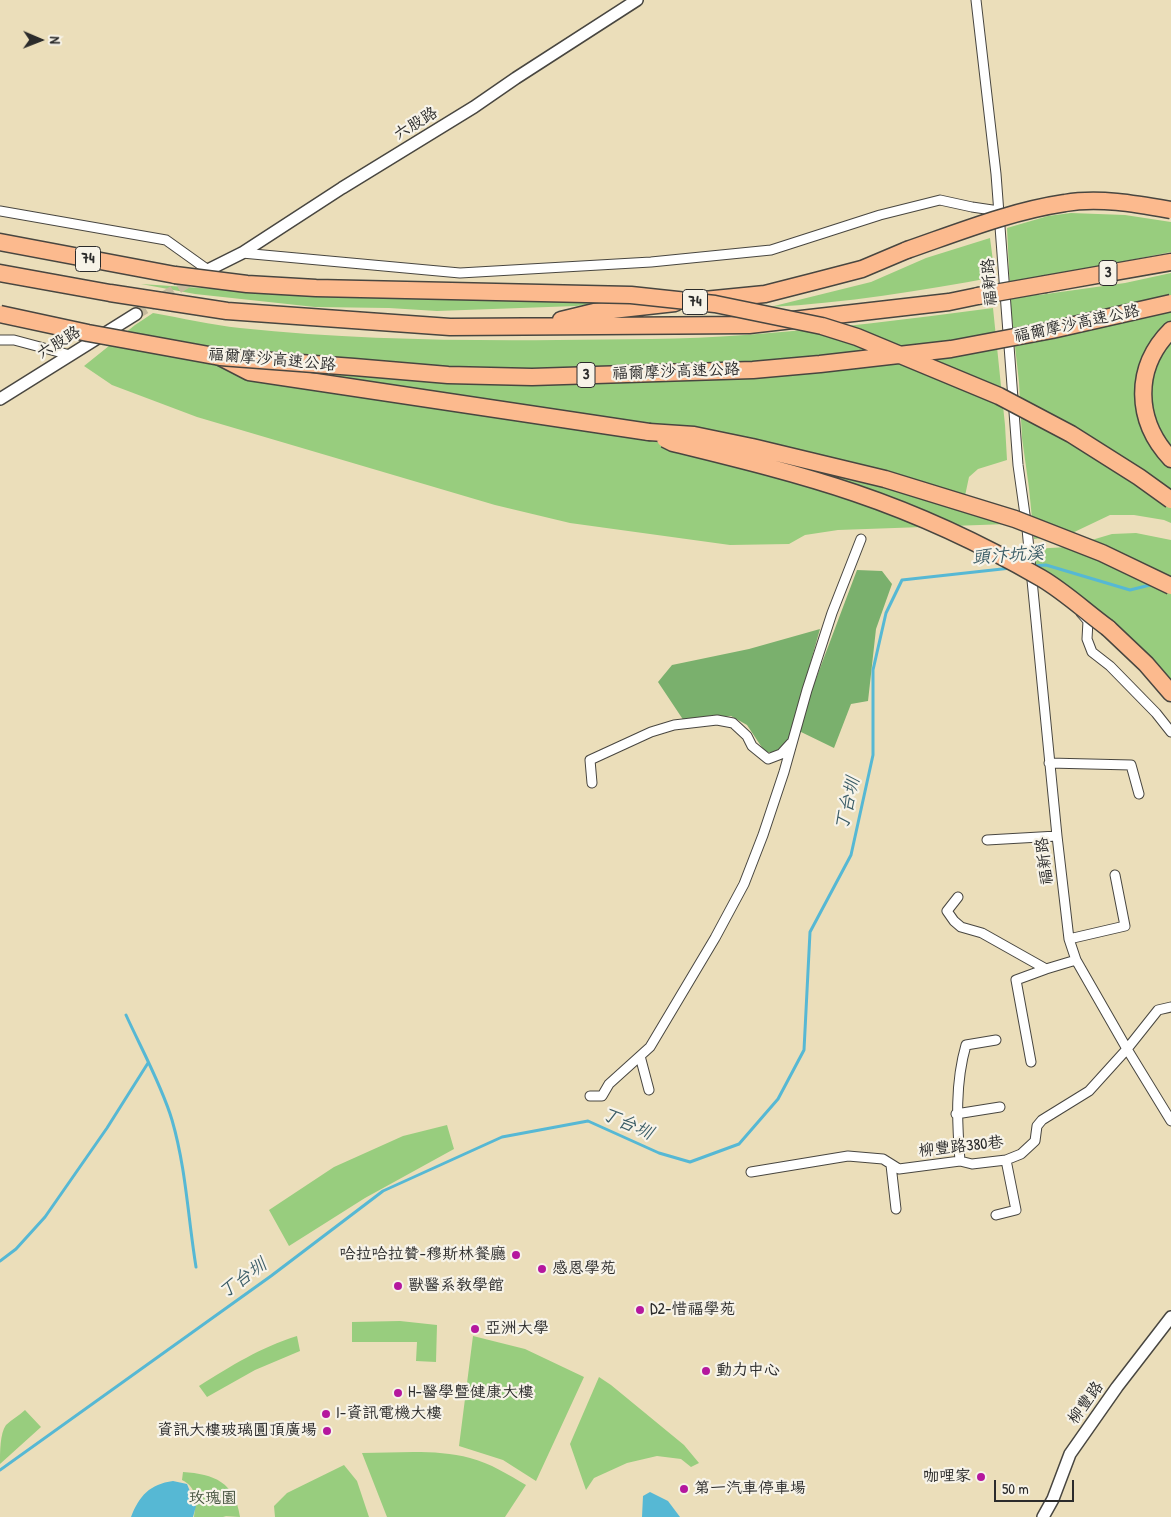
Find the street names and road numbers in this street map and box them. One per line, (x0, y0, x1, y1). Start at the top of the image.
street label: 六股路 (391, 103, 441, 145)
road number: 74 (76, 246, 100, 272)
street label: 福新路 (979, 257, 1001, 307)
road number: 3 (1099, 260, 1117, 286)
road number: 74 (682, 290, 708, 314)
street label: 福爾摩沙高速公路 (1012, 301, 1142, 347)
street label: 六股路 (34, 322, 84, 364)
street label: 福爾摩沙高速公路 (207, 345, 337, 375)
street label: 福爾摩沙高速公路 (612, 360, 740, 384)
road number: 3 (577, 362, 595, 388)
street label: 福新路 (1033, 836, 1057, 886)
street label: 柳豐路380巷 (918, 1133, 1004, 1161)
street label: 柳豐路 (1064, 1378, 1108, 1428)

